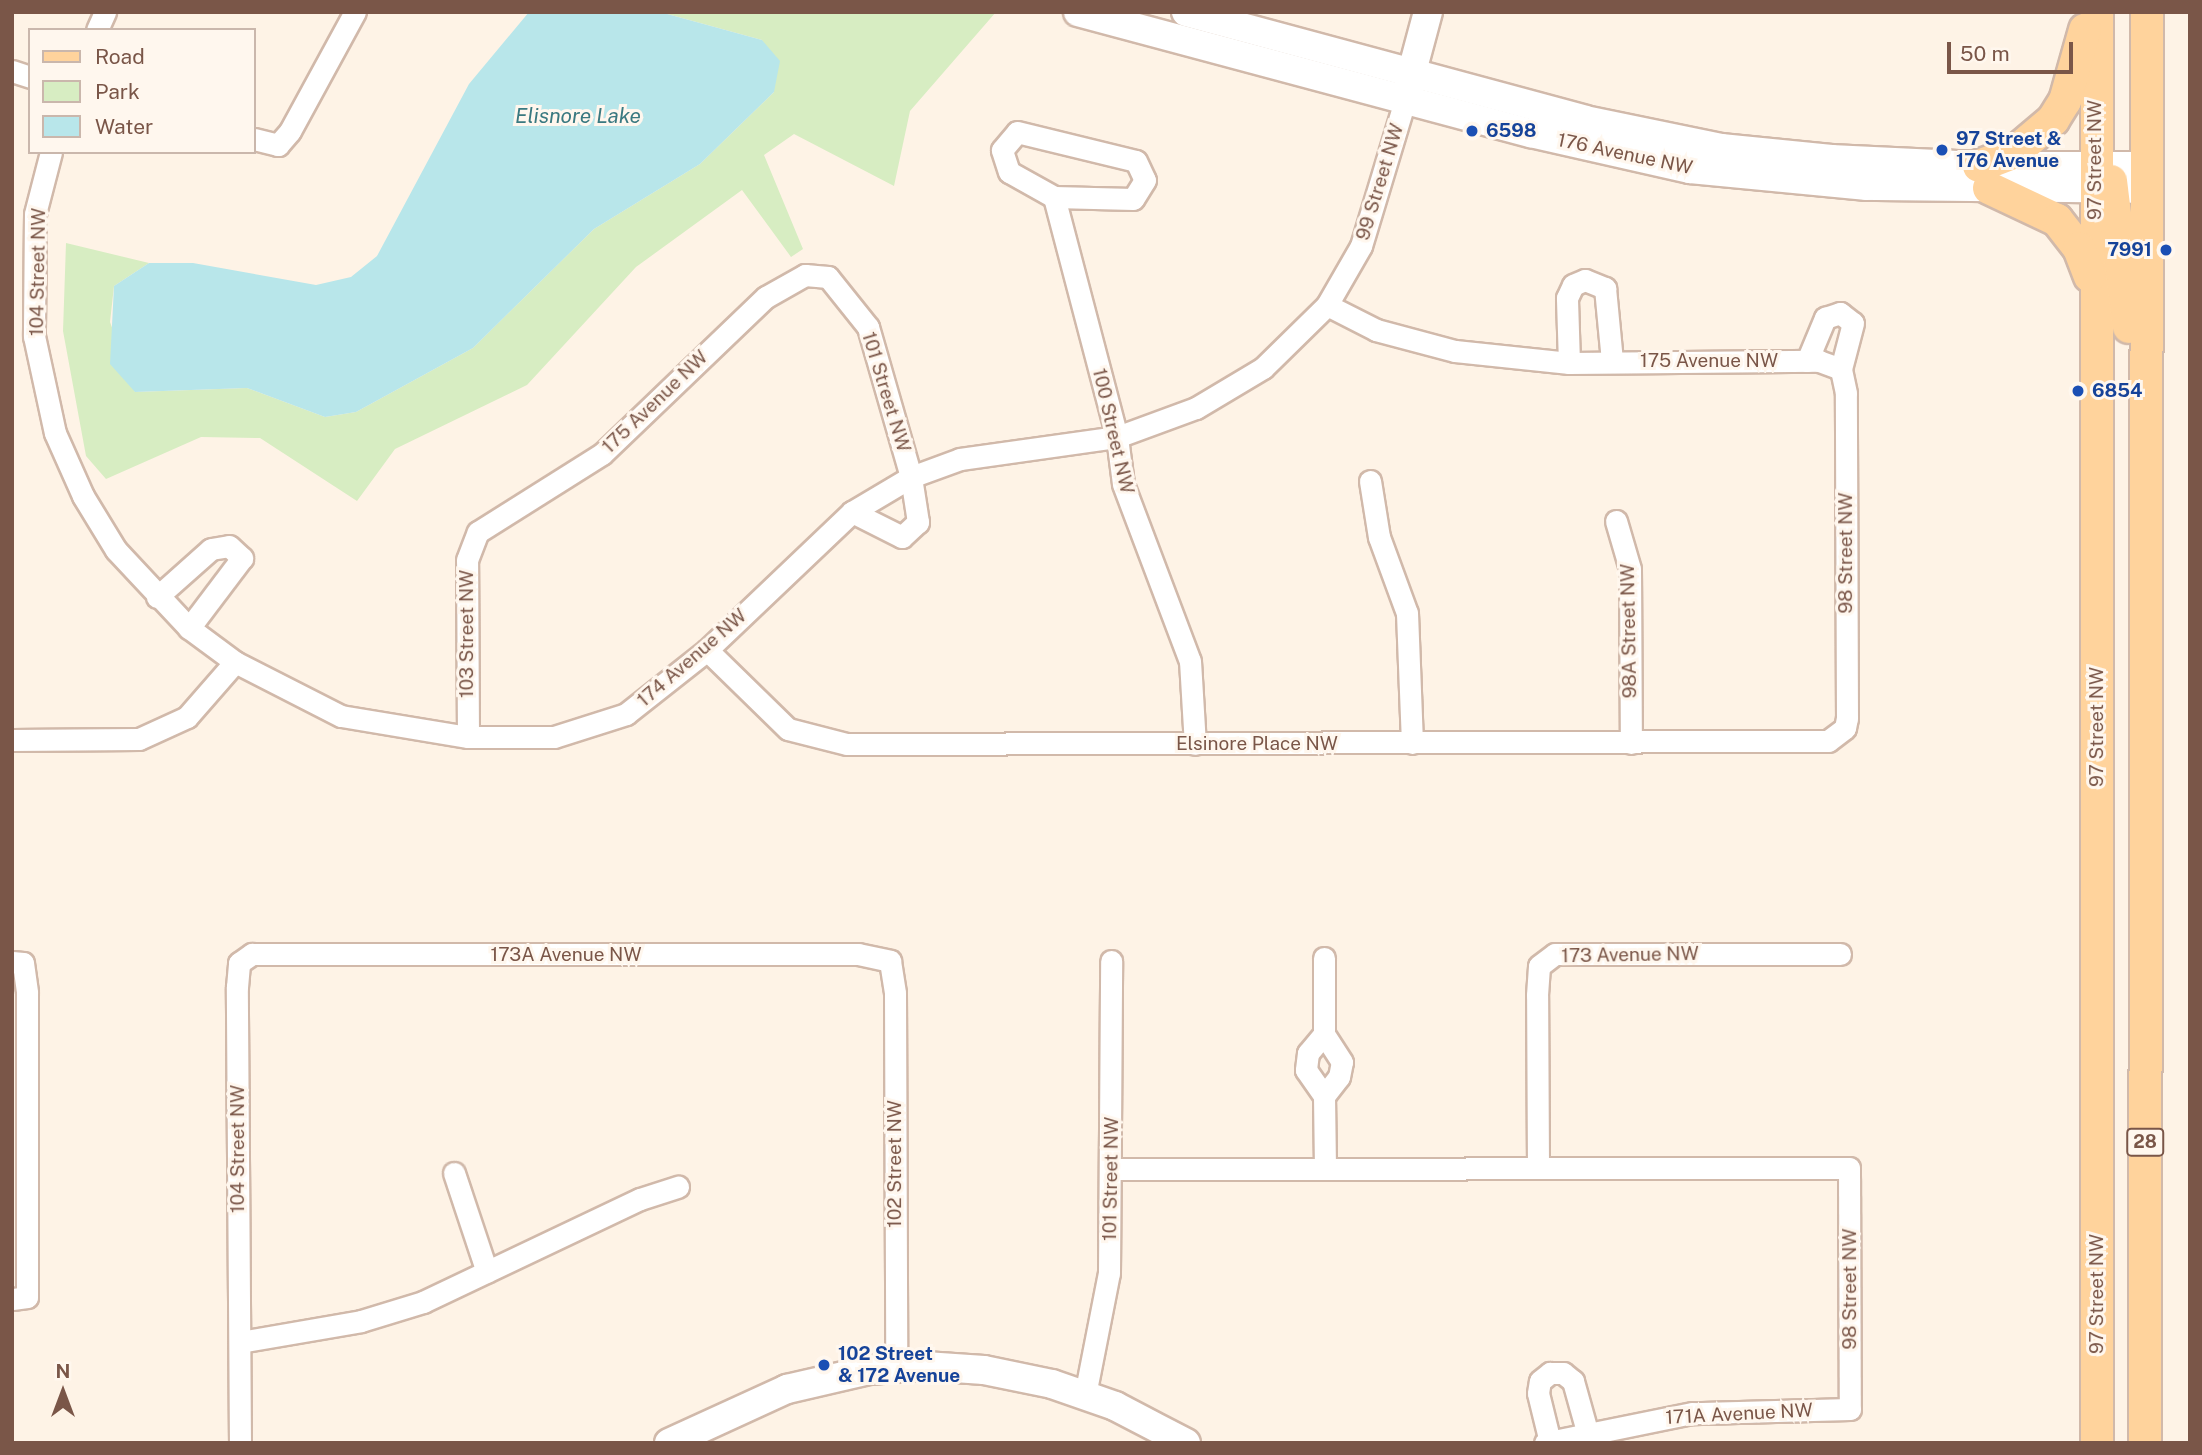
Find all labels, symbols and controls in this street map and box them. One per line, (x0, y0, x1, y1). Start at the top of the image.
legend (28, 28, 256, 154)
scale bar (1950, 28, 2076, 72)
text: 50 m (1960, 41, 2010, 66)
text: Road (95, 44, 145, 69)
text: Park (95, 79, 140, 104)
street label: 97 Street NW (2084, 100, 2106, 220)
water label: Elisnore Lake (515, 103, 641, 129)
text: Water (95, 114, 153, 139)
place label: 6598 (1486, 120, 1537, 142)
street label: 99 Street NW (1351, 121, 1409, 243)
marker: 6598 (1464, 123, 1480, 139)
place label: 97 Street & 176 Avenue (1956, 128, 2062, 172)
street label: 176 Avenue NW (1555, 129, 1695, 179)
marker: 97 Street & 176 Avenue (1934, 142, 1950, 158)
street label: 104 Street NW (25, 208, 51, 336)
place label: 7991 (2107, 239, 2152, 261)
marker: 7991 (2158, 242, 2174, 258)
street label: 101 Street NW (857, 329, 915, 455)
street label: 175 Avenue NW (597, 346, 713, 458)
street label: 175 Avenue NW (1640, 350, 1778, 372)
street label: 100 Street NW (1087, 366, 1139, 496)
place label: 6854 (2092, 380, 2143, 402)
marker: 6854 (2070, 383, 2086, 399)
street label: 98 Street NW (1835, 492, 1857, 614)
street label: 98A Street NW (1616, 563, 1642, 699)
street label: 103 Street NW (456, 570, 478, 698)
street label: 174 Avenue NW (633, 604, 751, 712)
street label: 97 Street NW (2086, 667, 2108, 787)
street label: Elsinore Place NW (1176, 733, 1338, 755)
street label: 173 Avenue NW (1561, 942, 1699, 968)
street label: 173A Avenue NW (490, 944, 642, 966)
street label: 104 Street NW (227, 1085, 249, 1213)
street label: 102 Street NW (884, 1100, 906, 1228)
street label: 101 Street NW (1099, 1117, 1123, 1241)
road number: 28 (2126, 1128, 2164, 1156)
street label: 98 Street NW (1839, 1228, 1861, 1350)
street label: 97 Street NW (2086, 1234, 2108, 1354)
place label: 102 Street & 172 Avenue (838, 1343, 960, 1387)
north arrow (28, 1357, 98, 1427)
marker: 102 Street & 172 Avenue (816, 1357, 832, 1373)
text: N (56, 1360, 70, 1382)
street label: 171A Avenue NW (1665, 1399, 1813, 1429)

